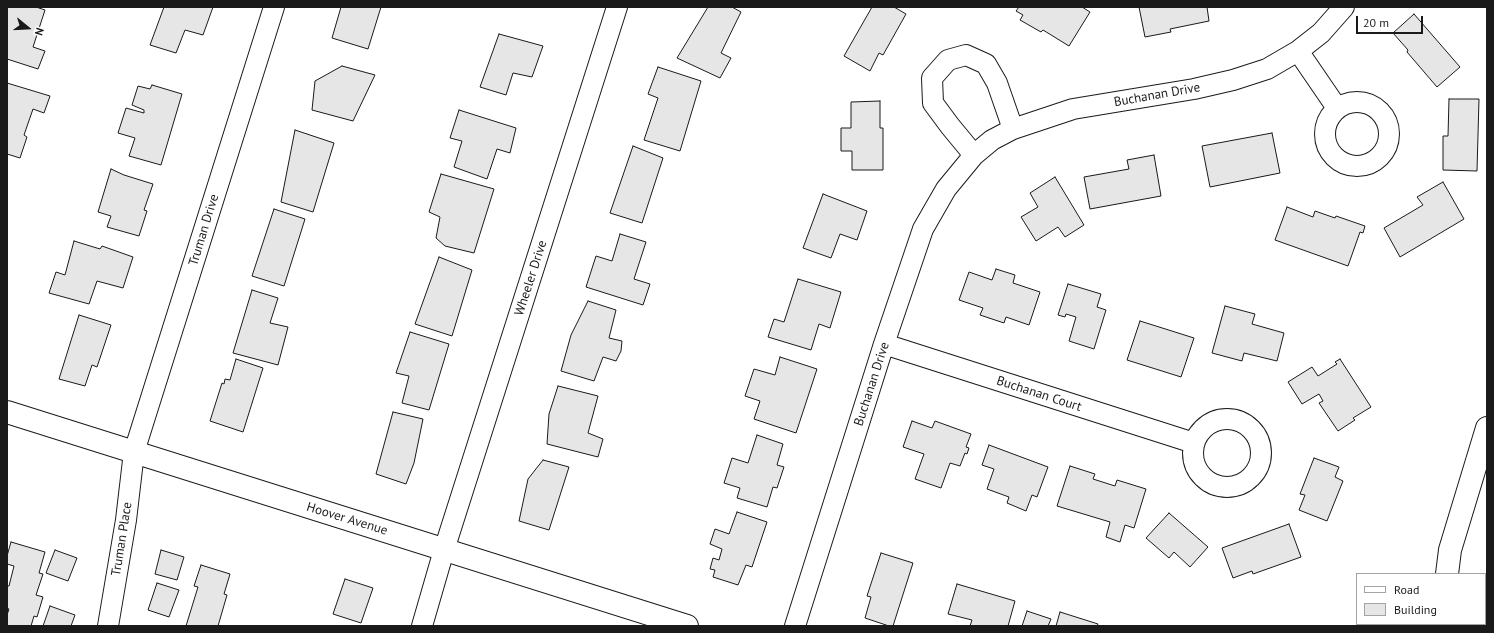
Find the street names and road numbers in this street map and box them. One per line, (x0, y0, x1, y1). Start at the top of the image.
street label: Buchanan Drive (1113, 80, 1201, 110)
street label: Truman Drive (186, 192, 222, 268)
street label: Wheeler Drive (511, 238, 551, 318)
street label: Buchanan Drive (851, 340, 893, 428)
street label: Buchanan Court (995, 373, 1083, 415)
street label: Hoover Avenue (305, 499, 389, 539)
street label: Truman Place (108, 501, 136, 577)

